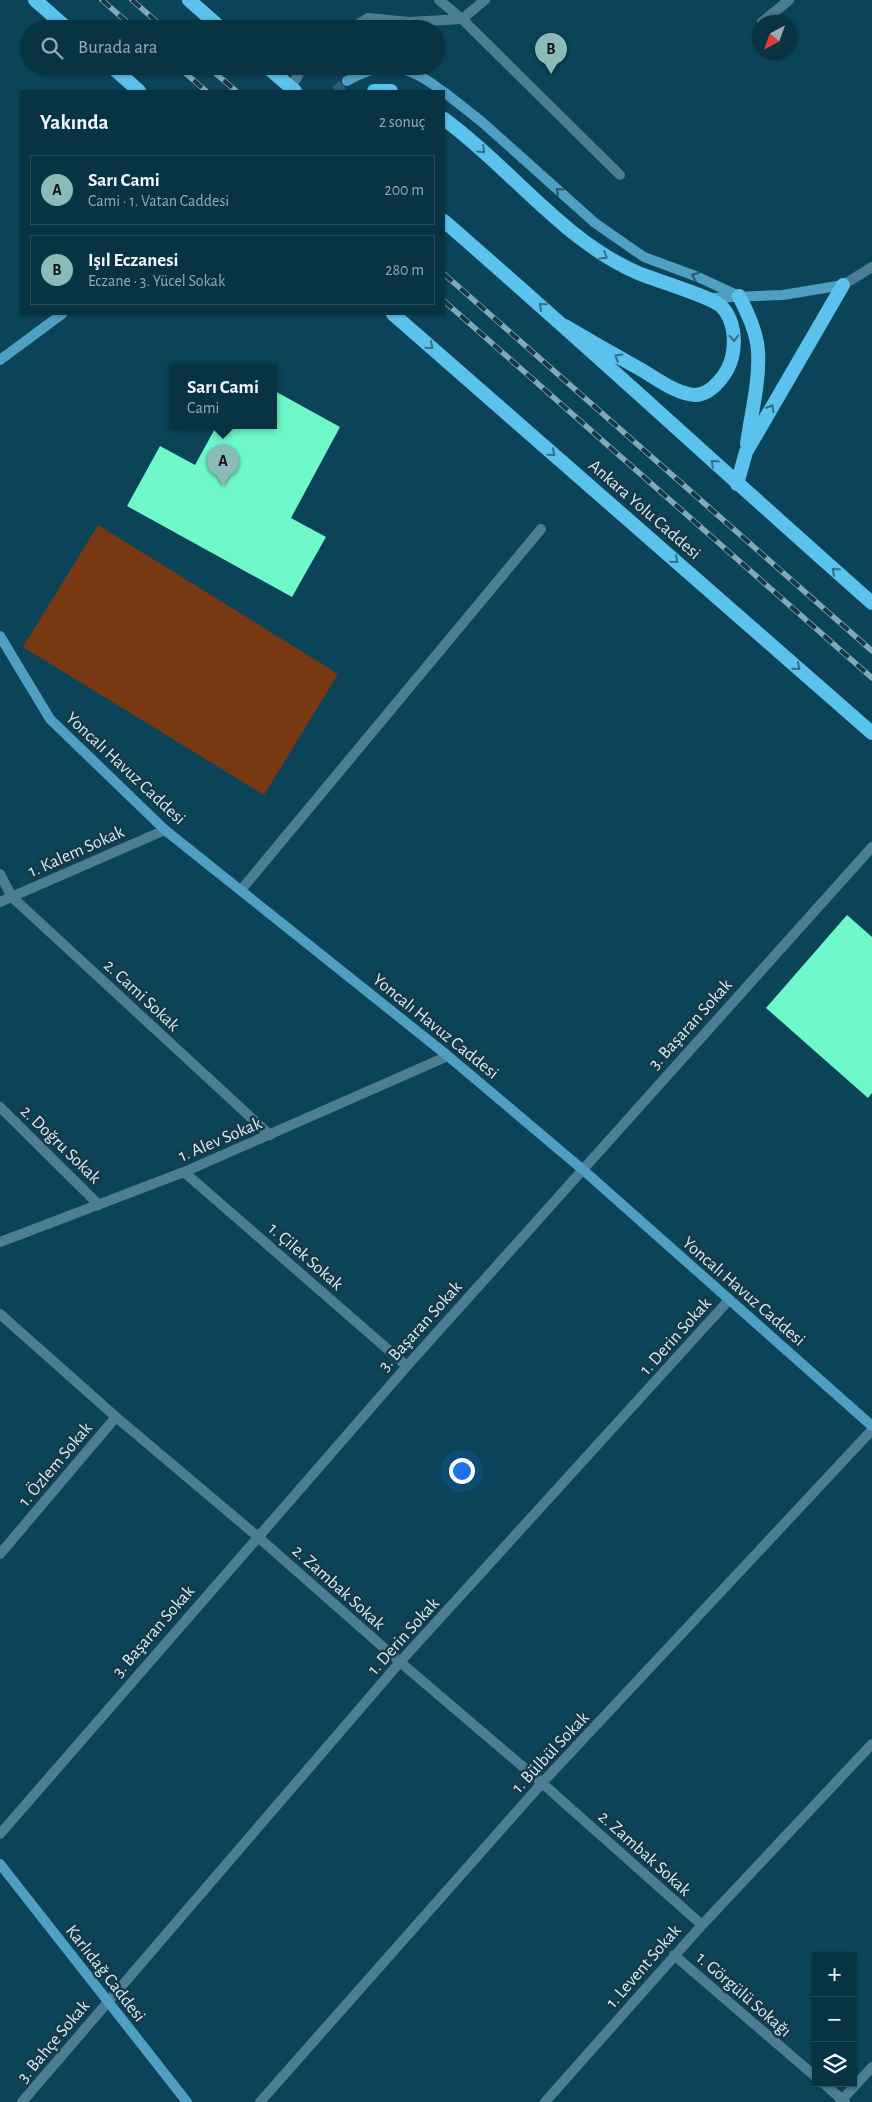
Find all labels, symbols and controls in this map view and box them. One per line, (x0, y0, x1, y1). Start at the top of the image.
north arrow (752, 15, 797, 60)
search box (20, 20, 445, 75)
pin: B (535, 33, 567, 74)
icon: search (38, 34, 66, 62)
text: Burada ara (78, 38, 157, 57)
text: Yakında (40, 112, 109, 133)
text: 2 sonuç (379, 114, 425, 130)
one-way arrow (476, 144, 485, 153)
text: Sarı Cami (88, 171, 160, 190)
text: A (52, 182, 62, 198)
text: 200 m (384, 182, 424, 198)
one-way arrow (555, 187, 564, 196)
text: Cami · 1. Vatan Caddesi (88, 193, 229, 209)
one-way arrow (599, 249, 608, 259)
text: Işıl Eczanesi (88, 251, 179, 270)
text: B (52, 262, 62, 278)
text: 280 m (385, 262, 424, 278)
one-way arrow (691, 271, 700, 282)
text: Eczane · 3. Yücel Sokak (88, 273, 225, 289)
one-way arrow (539, 304, 548, 312)
one-way arrow (728, 334, 739, 342)
one-way arrow (425, 340, 434, 349)
one-way arrow (614, 353, 623, 363)
popup (169, 364, 277, 429)
text: Sarı Cami (187, 378, 259, 397)
text: Cami (187, 400, 219, 416)
one-way arrow (765, 405, 775, 414)
pin: A (207, 445, 239, 486)
one-way arrow (547, 447, 556, 456)
street label: Ankara Yolu Caddesi (585, 456, 704, 563)
one-way arrow (710, 460, 719, 469)
one-way arrow (669, 554, 678, 563)
one-way arrow (832, 567, 841, 576)
one-way arrow (791, 661, 800, 670)
street label: Yoncalı Havuz Caddesi (62, 709, 188, 829)
street label: 1. Kalem Sokak (26, 822, 128, 881)
street label: 2. Cami Sokak (100, 956, 183, 1036)
street label: Yoncalı Havuz Caddesi (369, 971, 502, 1083)
street label: 3. Başaran Sokak (646, 975, 736, 1073)
street label: 2. Doğru Sokak (17, 1102, 104, 1188)
street label: 1. Alev Sokak (176, 1114, 265, 1165)
street label: 1. Çilek Sokak (265, 1220, 347, 1294)
street label: Yoncalı Havuz Caddesi (679, 1234, 808, 1350)
street label: 3. Başaran Sokak (376, 1277, 466, 1375)
street label: 1. Derin Sokak (637, 1294, 715, 1379)
street label: 1. Özlem Sokak (14, 1417, 96, 1510)
your location (449, 1458, 475, 1484)
street label: 2. Zambak Sokak (289, 1542, 389, 1634)
street label: 3. Başaran Sokak (109, 1582, 199, 1681)
street label: 1. Derin Sokak (365, 1594, 443, 1679)
street label: 1. Bülbül Sokak (509, 1708, 593, 1797)
street label: 2. Zambak Sokak (595, 1808, 695, 1900)
street label: 1. Levent Sokak (603, 1921, 685, 2012)
street label: Karlıdağ Caddesi (62, 1922, 148, 2025)
street label: 1. Görgülü Sokağı (693, 1949, 794, 2041)
map controls (812, 1952, 857, 2087)
button: + (812, 1952, 857, 1997)
street label: 3. Bahçe Sokak (14, 1996, 94, 2086)
button: − (812, 1997, 857, 2042)
button: layers (812, 2042, 857, 2087)

